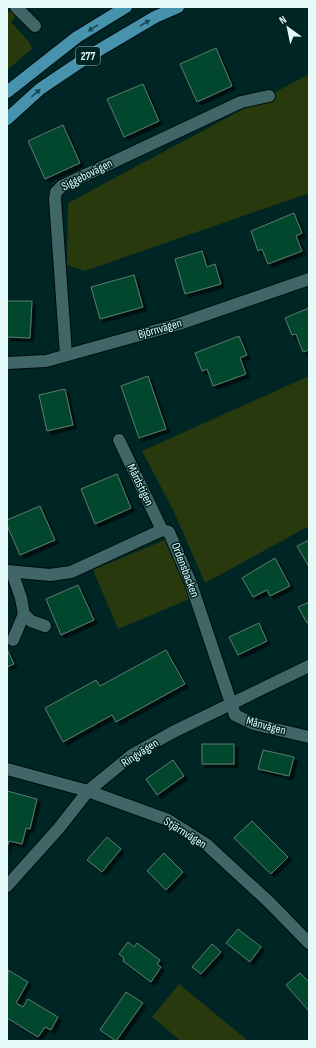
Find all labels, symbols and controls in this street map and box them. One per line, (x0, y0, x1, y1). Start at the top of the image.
north arrow (268, 8, 308, 48)
text: N (277, 13, 289, 27)
one-way arrow (139, 19, 151, 26)
one-way arrow (87, 24, 99, 31)
road number: 277 (76, 47, 100, 65)
one-way arrow (31, 88, 41, 97)
street label: Siggebovägen (59, 156, 115, 194)
street label: Björnvägen (136, 316, 184, 342)
street label: Mårdstigen (123, 462, 157, 508)
street label: Ordensbacken (168, 541, 202, 599)
street label: Månvägen (244, 713, 288, 739)
street label: Ringvägen (119, 735, 161, 771)
street label: Stjärnvägen (161, 814, 209, 852)

